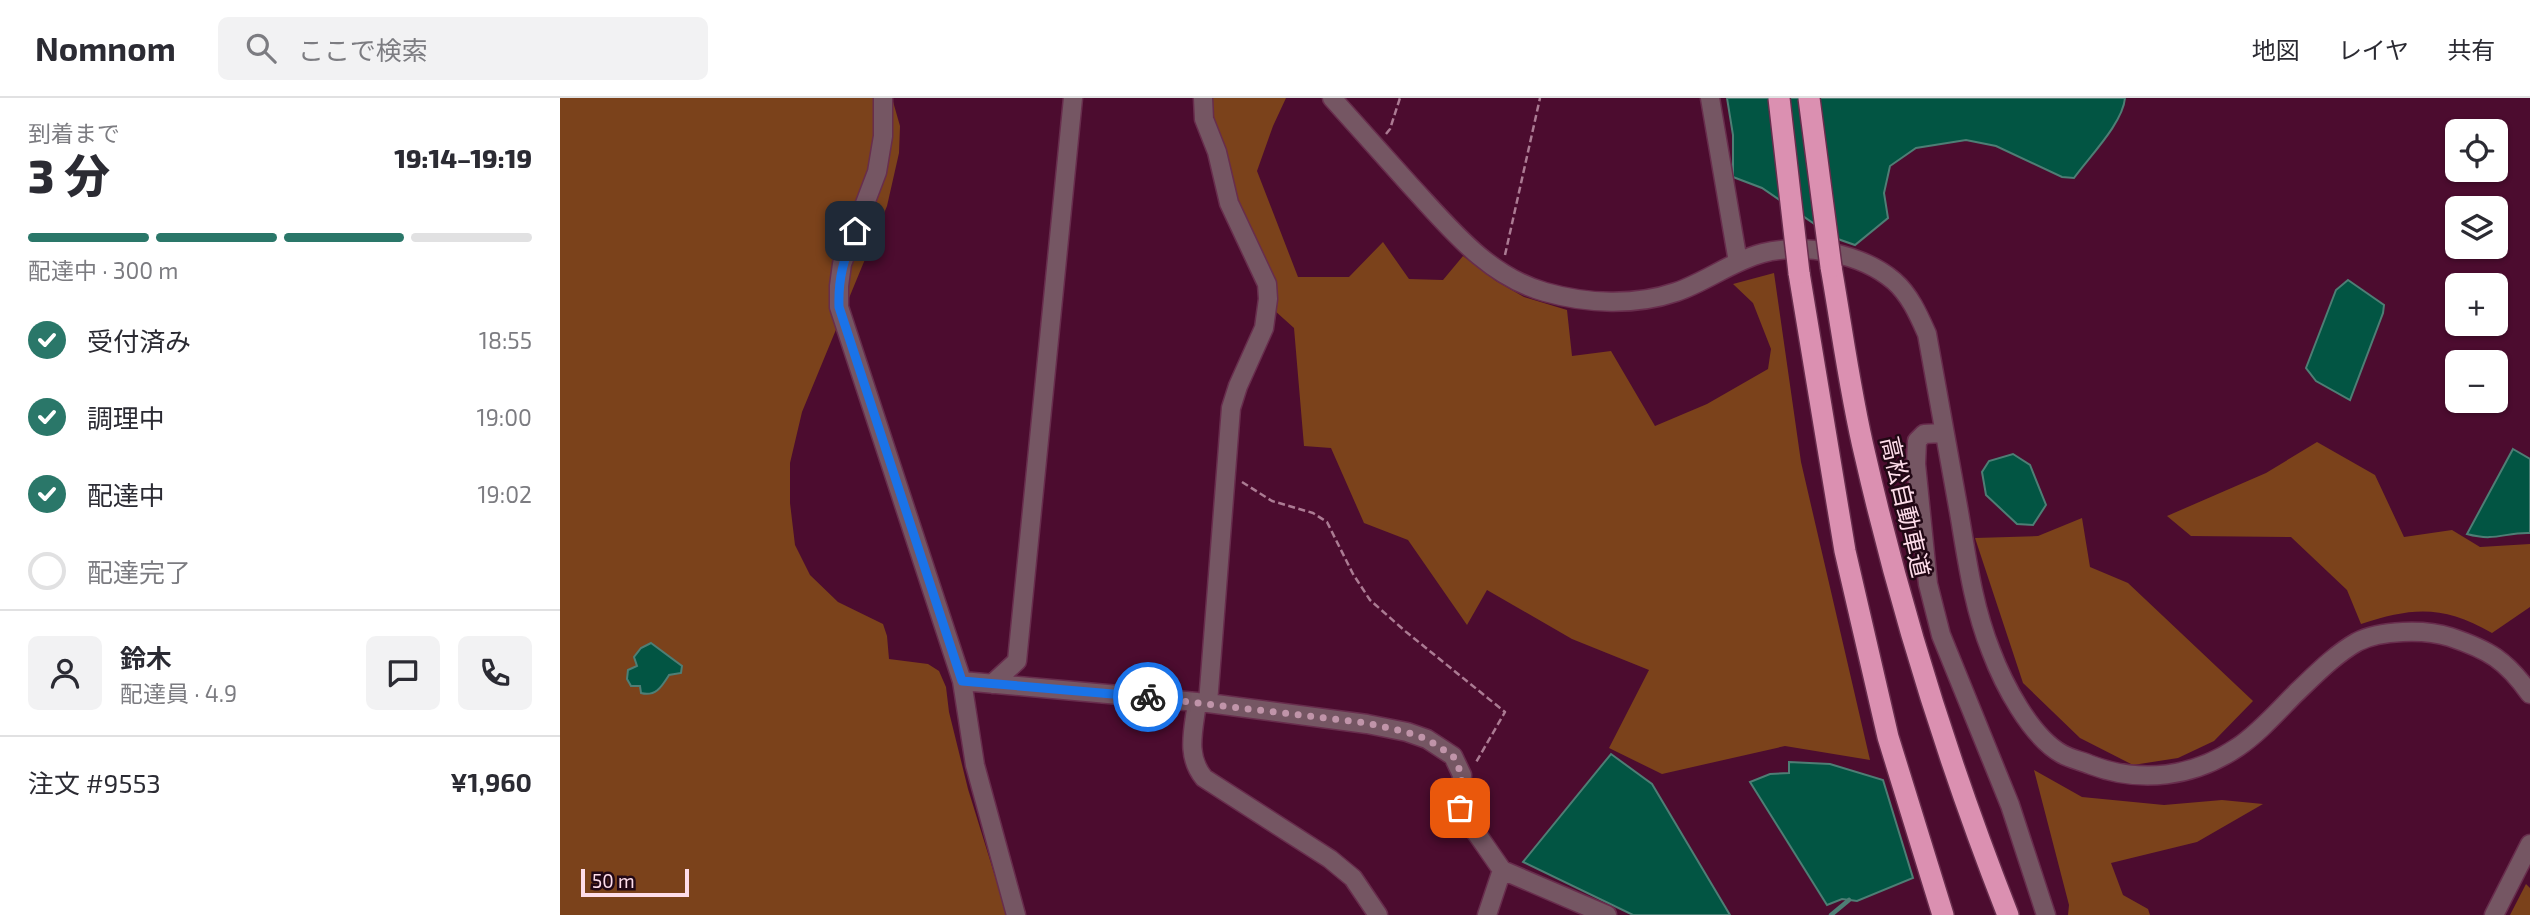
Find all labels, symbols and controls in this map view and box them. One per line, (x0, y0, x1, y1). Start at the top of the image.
search box (218, 17, 708, 80)
text: Nomnom (35, 28, 176, 68)
icon: search (242, 29, 280, 67)
text: ここで検索 (298, 34, 428, 65)
text: 地図 (2252, 35, 2300, 64)
text: レイヤ (2338, 35, 2409, 64)
text: 共有 (2447, 35, 2495, 64)
text: 到着まで (28, 119, 120, 147)
map controls (2445, 119, 2508, 413)
button: locate (2445, 119, 2508, 182)
text: 19:14–19:19 (394, 142, 532, 173)
text: 3 分 (28, 147, 110, 202)
button: layers (2445, 196, 2508, 259)
pin (825, 201, 885, 261)
icon: home (836, 212, 874, 250)
text: 配達中 · 300 m (28, 256, 179, 284)
button: + (2445, 273, 2508, 336)
icon: check (28, 321, 66, 359)
text: 受付済み (87, 325, 191, 356)
text: 18:55 (479, 326, 532, 354)
button: − (2445, 350, 2508, 413)
icon: check (28, 398, 66, 436)
text: 調理中 (87, 402, 165, 433)
text: 19:00 (477, 403, 532, 431)
street label: 高松自動車道 (1876, 433, 1937, 580)
icon: check (28, 475, 66, 513)
text: 配達中 (87, 479, 165, 510)
text: 19:02 (477, 480, 532, 508)
text: 配達完了 (87, 556, 191, 587)
button: person (28, 636, 102, 710)
button: chat (366, 636, 440, 710)
button: phone (458, 636, 532, 710)
text: 鈴木 (120, 642, 172, 673)
courier (1113, 662, 1183, 732)
icon: bike (1129, 678, 1167, 716)
text: 配達員 · 4.9 (120, 679, 237, 707)
text: ¥1,960 (450, 766, 532, 797)
text: 注文 #9553 (28, 767, 161, 798)
pin (1430, 778, 1490, 838)
icon: bag (1441, 789, 1479, 827)
scale bar (581, 866, 690, 898)
text: 50 m (592, 869, 635, 892)

